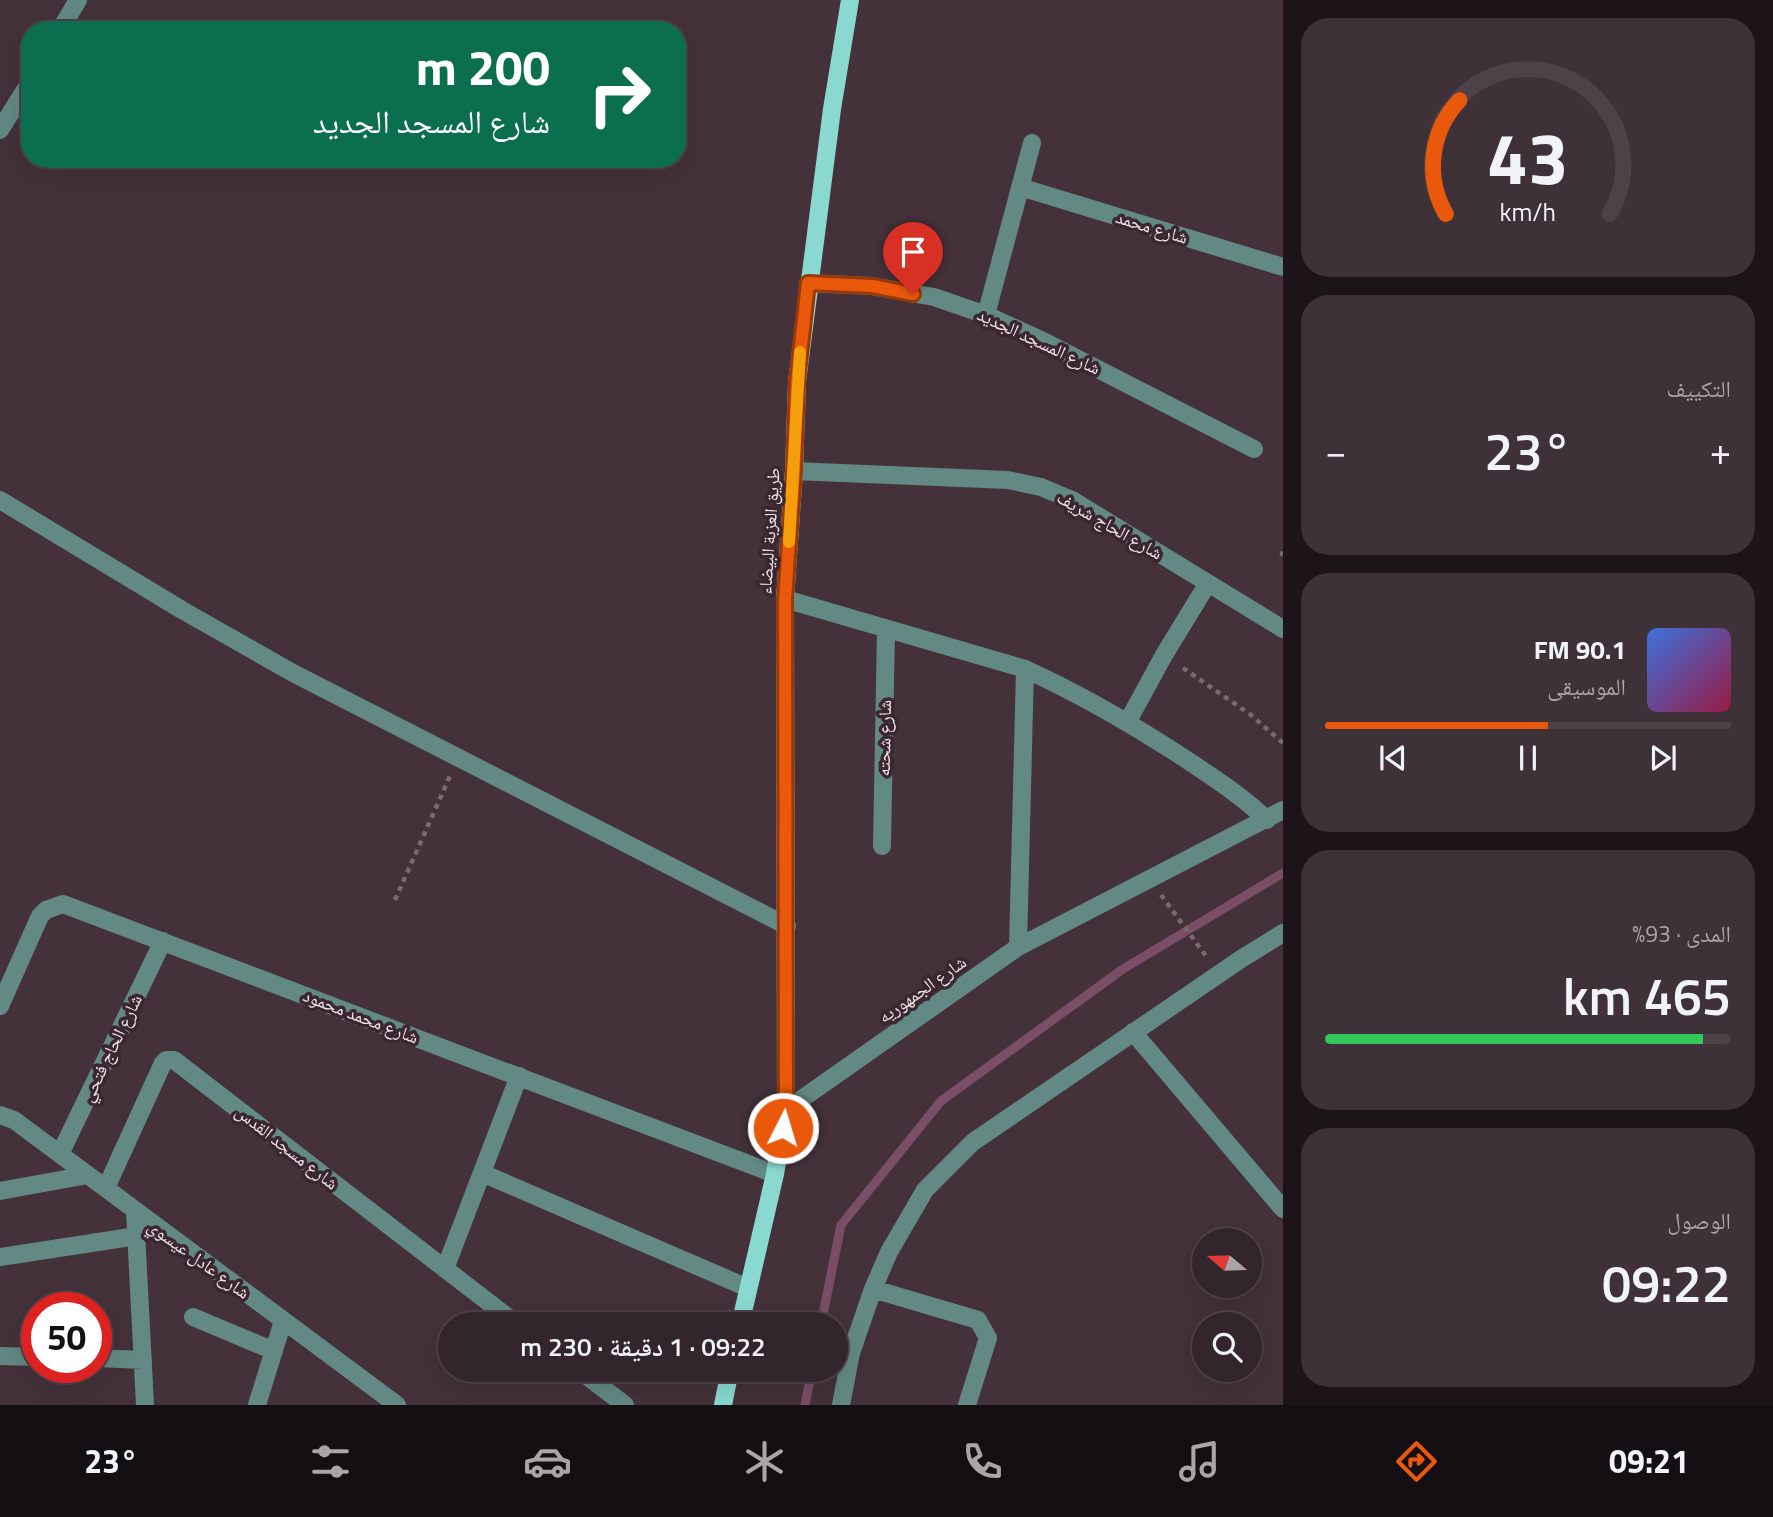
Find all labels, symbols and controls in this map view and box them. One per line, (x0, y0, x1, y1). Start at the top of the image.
text: 200 m (416, 29, 550, 104)
icon: right (574, 49, 665, 140)
text: شارع المسجد الجديد (313, 97, 550, 145)
text: 43 (1487, 102, 1569, 212)
text: km/h (1500, 193, 1556, 231)
street label: شارع محمد (1113, 203, 1191, 251)
pin (883, 222, 943, 294)
icon: arrive (894, 233, 932, 271)
street label: شارع المسجد الجديد (973, 301, 1105, 381)
text: التكييف (1666, 371, 1731, 406)
text: 23° (1484, 411, 1572, 490)
text: − (1325, 422, 1346, 480)
text: + (1710, 422, 1731, 480)
street label: طريق العزبة البيضاء (751, 467, 787, 595)
street label: شارع الحاج شريف (1052, 484, 1168, 566)
text: 90.1 FM (1534, 630, 1626, 669)
text: الموسيقى (1547, 669, 1626, 704)
street label: شارع شحته (870, 699, 898, 777)
icon: previous (1374, 739, 1412, 777)
icon: pause (1509, 739, 1547, 777)
icon: next (1644, 739, 1682, 777)
text: المدى · 93% (1632, 916, 1731, 951)
street label: شارع الجمهوريه (872, 949, 972, 1029)
text: 465 km (1563, 956, 1731, 1035)
street label: شارع محمد محمود (299, 982, 423, 1050)
street label: شارع الحاج فتحي (73, 990, 150, 1107)
position arrow (746, 1091, 820, 1165)
street label: شارع مسجد القدس (230, 1098, 344, 1196)
text: الوصول (1667, 1203, 1731, 1238)
street label: شارع عادل عيسوي (141, 1213, 256, 1307)
north arrow (1192, 1228, 1262, 1298)
map controls (1192, 1228, 1262, 1382)
text: 09:22 (1602, 1243, 1731, 1322)
speed limit sign: 50 (21, 1292, 112, 1383)
button: search (1192, 1312, 1262, 1382)
text: 09:22 · 1 دقيقة · 230 m (520, 1327, 766, 1366)
text: 23° (84, 1437, 138, 1485)
icon: filters (306, 1437, 355, 1486)
icon: car (523, 1437, 572, 1486)
icon: climate (740, 1437, 789, 1486)
icon: phone (958, 1437, 1007, 1486)
icon: music (1175, 1437, 1224, 1486)
icon: directions (1392, 1437, 1441, 1486)
text: 09:21 (1609, 1437, 1689, 1485)

